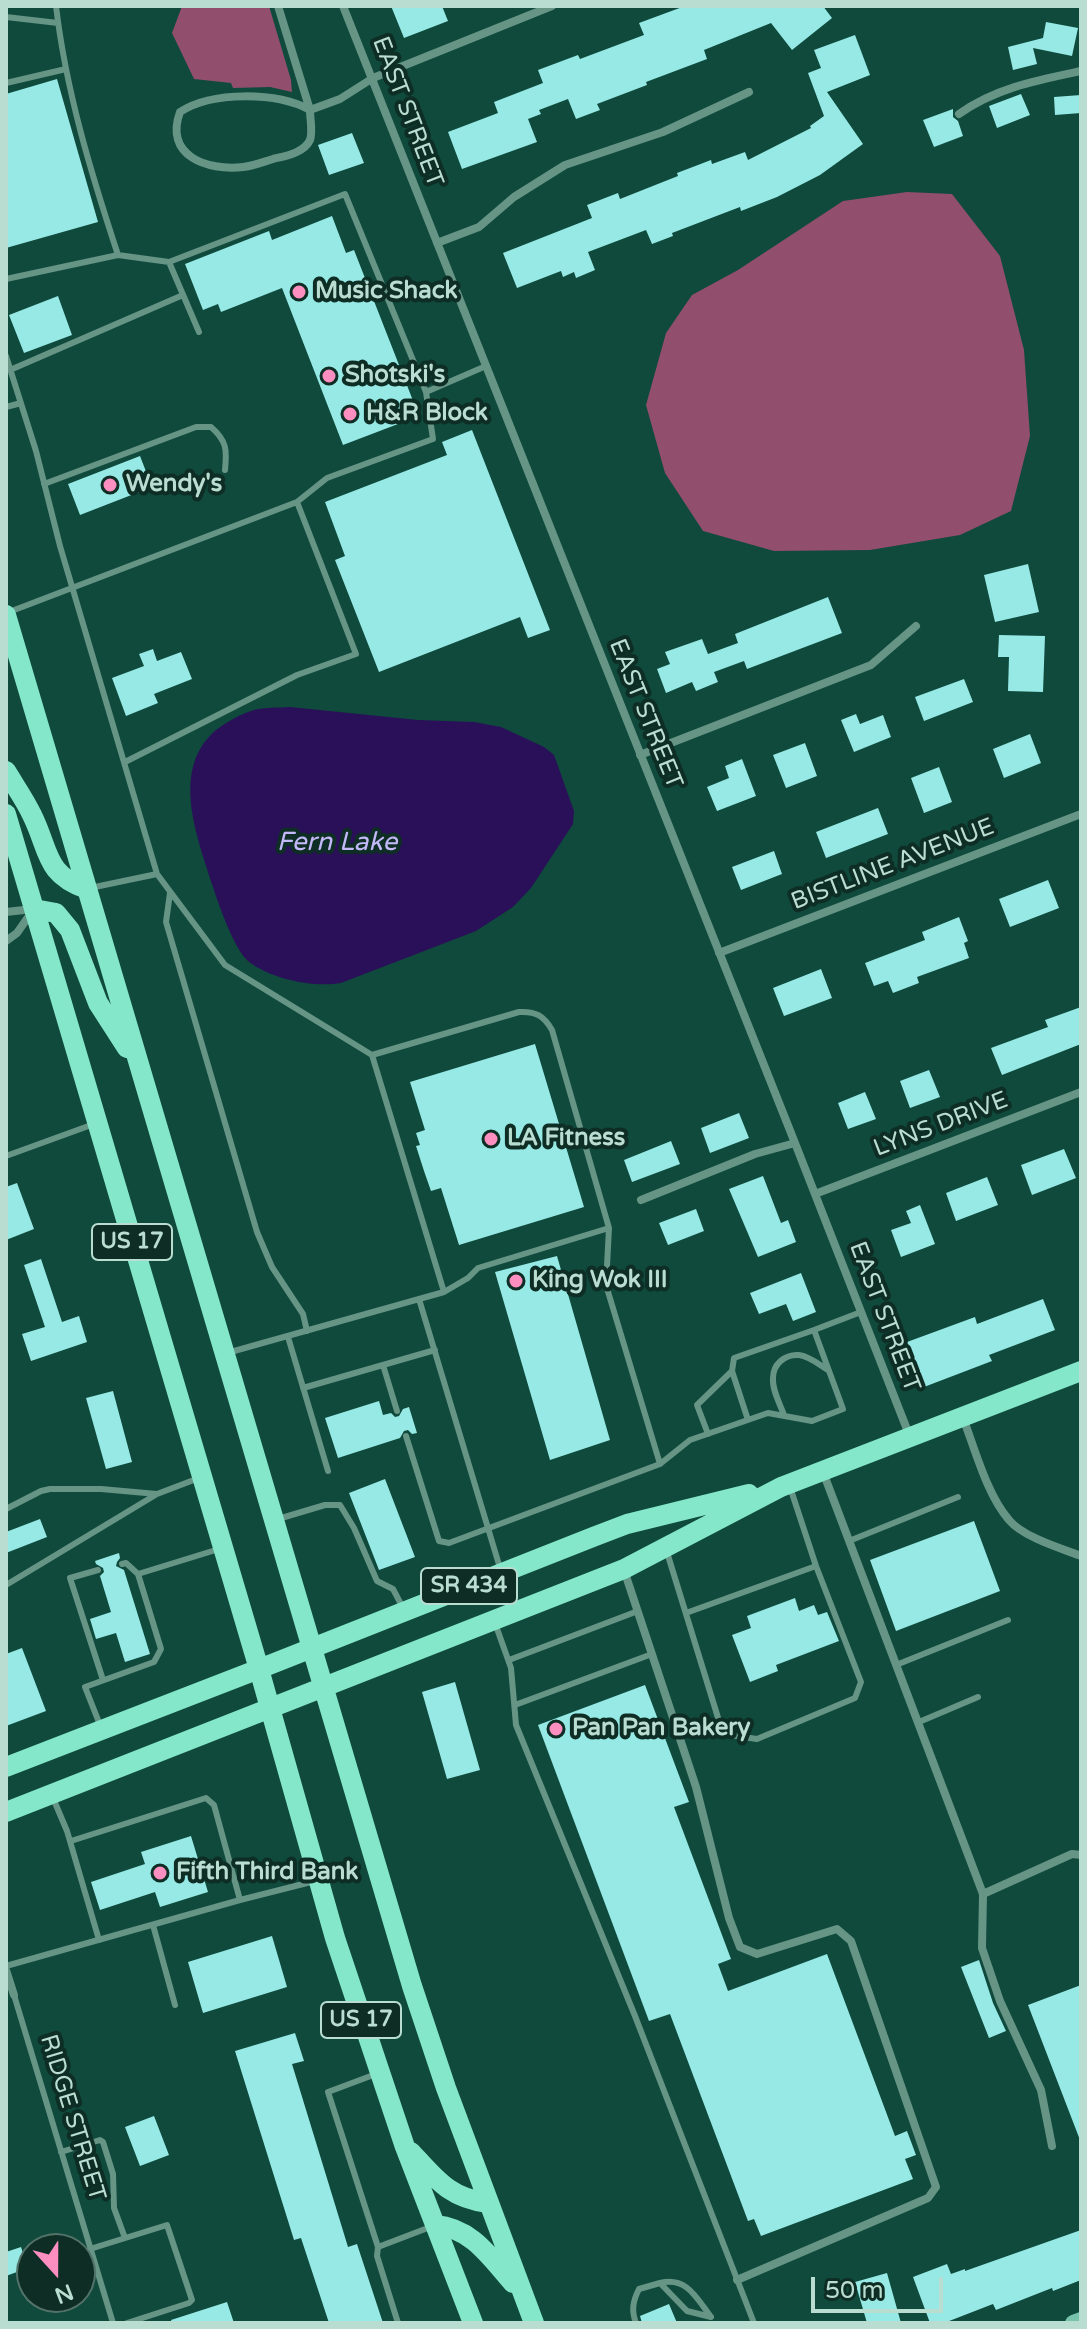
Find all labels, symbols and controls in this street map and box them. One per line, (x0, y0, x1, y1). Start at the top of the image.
street label: EAST STREET (365, 33, 449, 191)
place label: Music Shack (315, 278, 458, 306)
marker: Music Shack (290, 283, 308, 301)
place label: Shotski's (345, 362, 445, 390)
marker: Shotski's (320, 367, 338, 385)
place label: H&R Block (366, 400, 488, 428)
marker: H&R Block (341, 405, 359, 423)
place label: Wendy's (126, 471, 222, 499)
marker: Wendy's (101, 476, 119, 494)
street label: EAST STREET (602, 635, 688, 793)
street label: BISTLINE AVENUE (787, 813, 999, 917)
water label: Fern Lake (277, 827, 397, 859)
street label: LYNS DRIVE (870, 1086, 1012, 1164)
place label: LA Fitness (507, 1125, 625, 1153)
marker: LA Fitness (482, 1130, 500, 1148)
road number: US 17 (92, 1224, 172, 1260)
street label: EAST STREET (842, 1238, 926, 1396)
place label: King Wok III (532, 1267, 668, 1295)
marker: King Wok III (507, 1272, 525, 1290)
road number: SR 434 (421, 1568, 517, 1604)
place label: Pan Pan Bakery (572, 1715, 750, 1743)
marker: Pan Pan Bakery (547, 1720, 565, 1738)
place label: Fifth Third Bank (176, 1859, 358, 1887)
marker: Fifth Third Bank (151, 1864, 169, 1882)
road number: US 17 (321, 2002, 401, 2038)
street label: RIDGE STREET (33, 2031, 111, 2205)
north arrow (16, 2233, 96, 2313)
scale bar (815, 2261, 947, 2311)
text: 50 m (825, 2276, 883, 2305)
text: N (51, 2278, 77, 2309)

